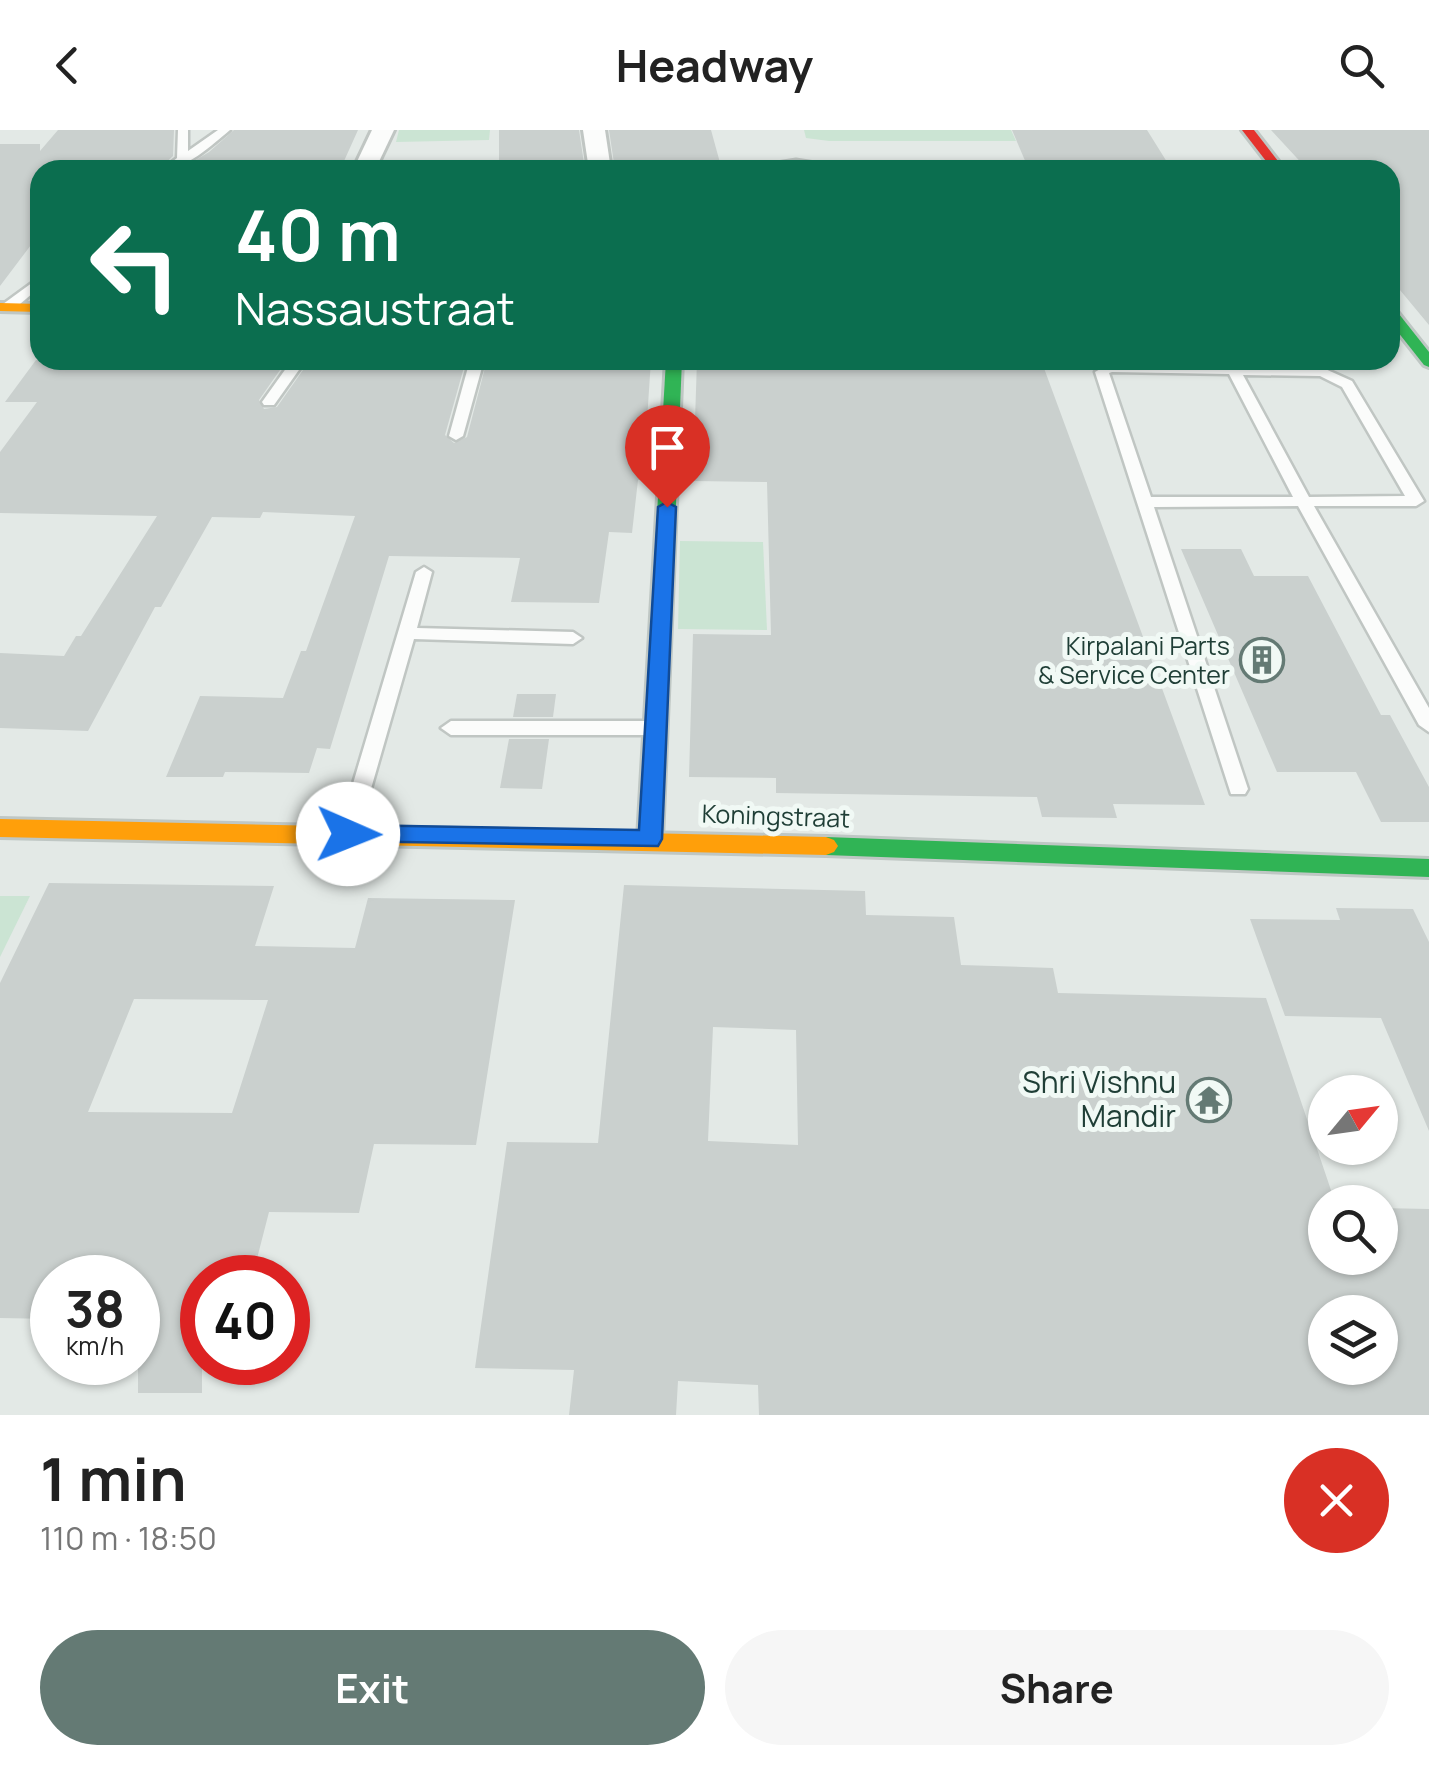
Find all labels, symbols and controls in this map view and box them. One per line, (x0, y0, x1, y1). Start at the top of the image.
text: Headway (616, 34, 813, 96)
icon: back (40, 38, 95, 93)
icon: search (1334, 38, 1389, 93)
text: 40 m (235, 186, 401, 282)
icon: left (70, 200, 200, 330)
text: Nassaustraat (235, 277, 515, 339)
pin (625, 405, 710, 508)
icon: arrive (640, 420, 695, 475)
place label: Kirpalani Parts & Service Center (1038, 628, 1230, 692)
building icon: Kirpalani Parts & Service Center (1239, 637, 1285, 683)
position arrow (296, 782, 400, 886)
street label: Koningstraat (701, 795, 851, 836)
place label: Shri Vishnu Mandir (1022, 1061, 1176, 1136)
north arrow (1308, 1075, 1398, 1165)
map controls (1308, 1075, 1398, 1385)
temple icon: Shri Vishnu Mandir (1186, 1077, 1232, 1123)
button: search (1308, 1185, 1398, 1275)
speed limit sign: 40 (180, 1255, 310, 1385)
text: 38 (65, 1274, 125, 1342)
button: layers (1308, 1295, 1398, 1385)
text: km/h (66, 1328, 124, 1363)
text: 1 min (40, 1437, 187, 1519)
button: close (1284, 1448, 1389, 1553)
text: 110 m · 18:50 (40, 1516, 217, 1560)
button: Exit (40, 1630, 705, 1745)
button: Share (725, 1630, 1389, 1745)

